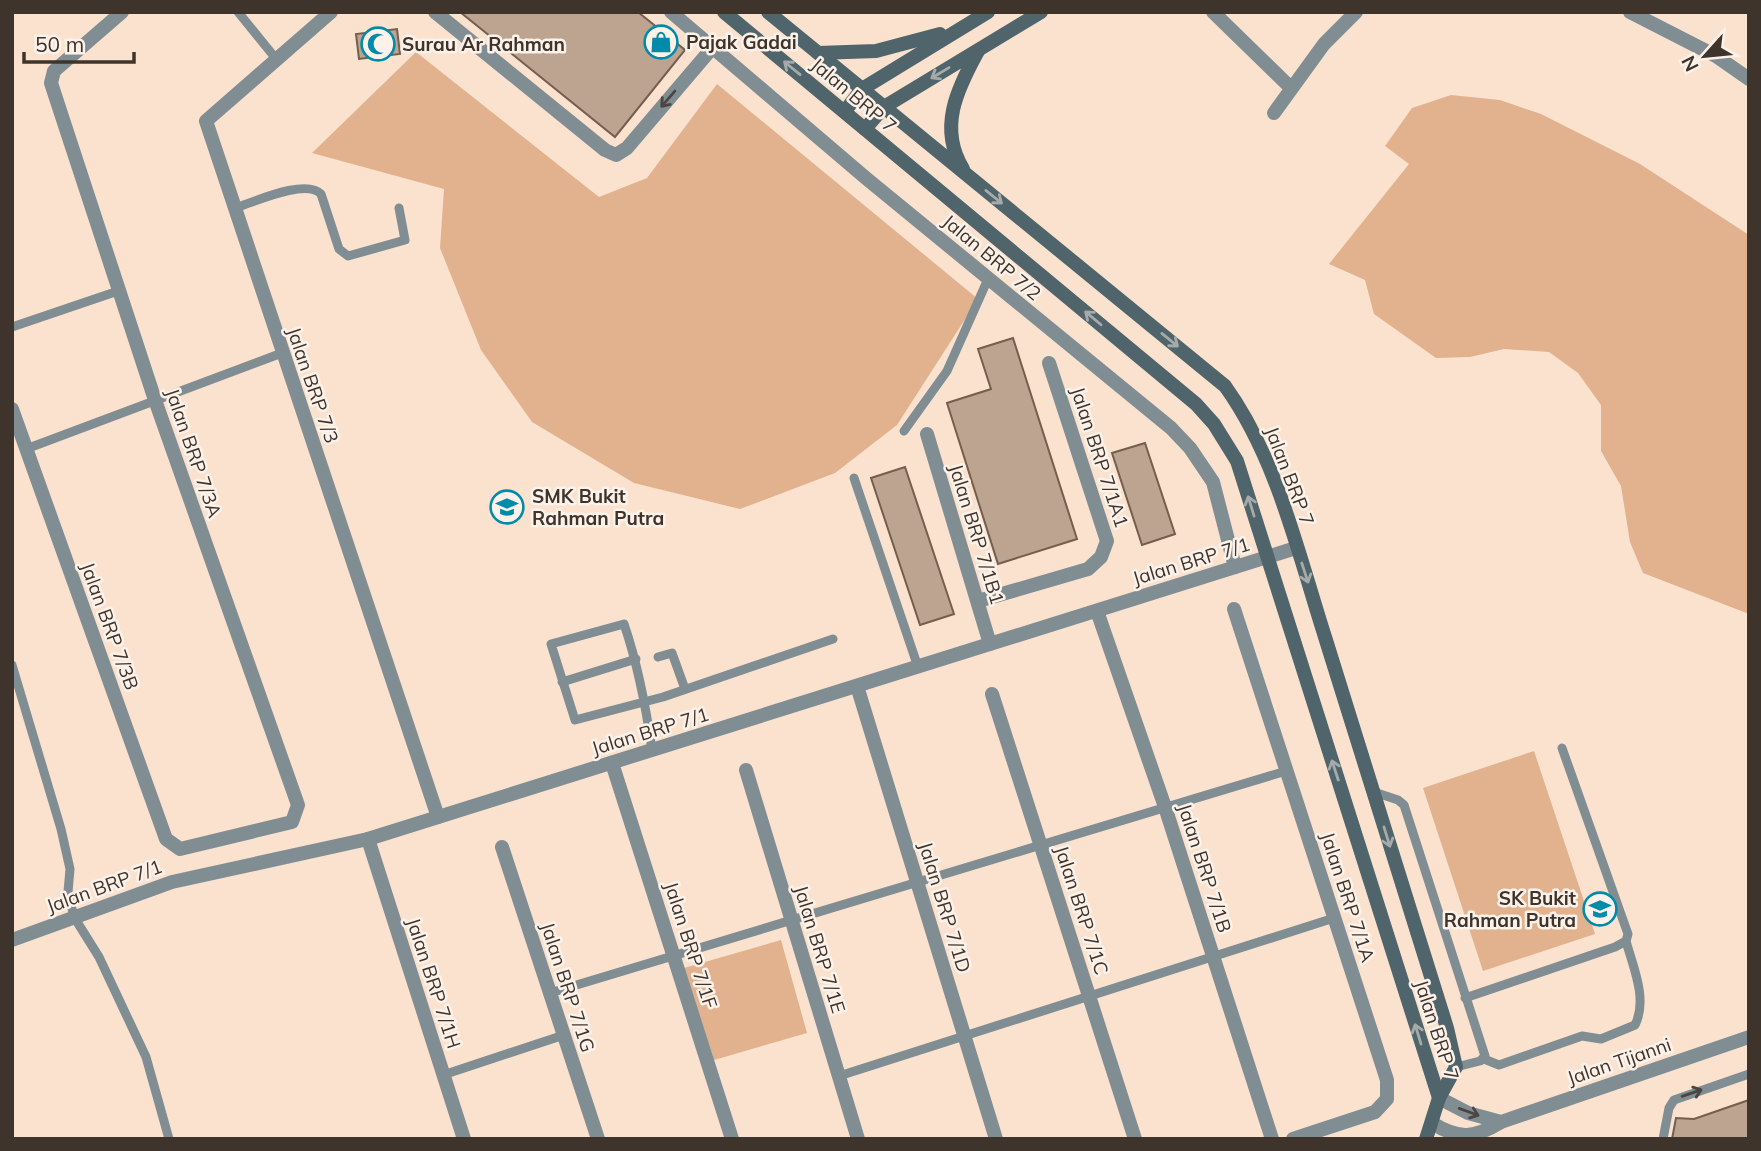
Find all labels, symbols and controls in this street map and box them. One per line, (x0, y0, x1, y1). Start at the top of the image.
scale bar (24, 21, 135, 65)
north arrow (1670, 21, 1740, 91)
shop icon: Pajak Gadai (642, 23, 680, 61)
mosque icon: Surau Ar Rahman (359, 25, 397, 63)
place label: Pajak Gadai (686, 30, 797, 54)
text: 50 m (35, 31, 84, 57)
place label: Surau Ar Rahman (402, 32, 565, 56)
street label: Jalan BRP 7 (806, 52, 902, 138)
text: N (1676, 52, 1704, 76)
one-way arrow (784, 60, 802, 76)
one-way arrow (931, 66, 951, 80)
one-way arrow (660, 90, 676, 108)
one-way arrow (984, 189, 1002, 204)
street label: Jalan BRP 7/2 (938, 209, 1046, 305)
one-way arrow (1084, 310, 1102, 326)
street label: Jalan BRP 7/3 (282, 324, 344, 446)
one-way arrow (1160, 333, 1178, 348)
street label: Jalan BRP 7/1A1 (1066, 384, 1134, 530)
street label: Jalan BRP 7/3A (161, 385, 227, 521)
street label: Jalan BRP 7 (1260, 423, 1320, 529)
street label: Jalan BRP 7/1B1 (944, 461, 1010, 607)
place label: SMK Bukit Rahman Putra (532, 484, 664, 530)
school or university icon: SMK Bukit Rahman Putra (488, 488, 526, 526)
one-way arrow (1243, 496, 1256, 518)
street label: Jalan BRP 7/1 (1129, 532, 1253, 590)
street label: Jalan BRP 7/3B (76, 559, 144, 693)
one-way arrow (1299, 562, 1312, 584)
street label: Jalan BRP 7/1 (588, 702, 712, 760)
one-way arrow (1327, 759, 1340, 781)
street label: Jalan BRP 7/1B (1173, 800, 1237, 936)
one-way arrow (1382, 826, 1395, 848)
street label: Jalan BRP 7/1A (1316, 829, 1380, 965)
street label: Jalan BRP 7/1D (914, 839, 976, 975)
street label: Jalan BRP 7/1C (1050, 842, 1114, 978)
street label: Jalan BRP 7/1 (43, 854, 165, 918)
street label: Jalan BRP 7/1F (659, 879, 723, 1012)
street label: Jalan BRP 7/1E (789, 882, 851, 1016)
place label: SK Bukit Rahman Putra (1444, 886, 1576, 932)
school or university icon: SK Bukit Rahman Putra (1581, 890, 1619, 928)
street label: Jalan BRP 7/1H (402, 915, 466, 1051)
street label: Jalan BRP 7/1G (536, 919, 600, 1055)
street label: Jalan BRP 7 (1409, 977, 1465, 1083)
one-way arrow (1410, 1023, 1423, 1045)
street label: Jalan Tijanni (1564, 1032, 1674, 1090)
one-way arrow (1680, 1086, 1702, 1098)
one-way arrow (1458, 1107, 1480, 1119)

